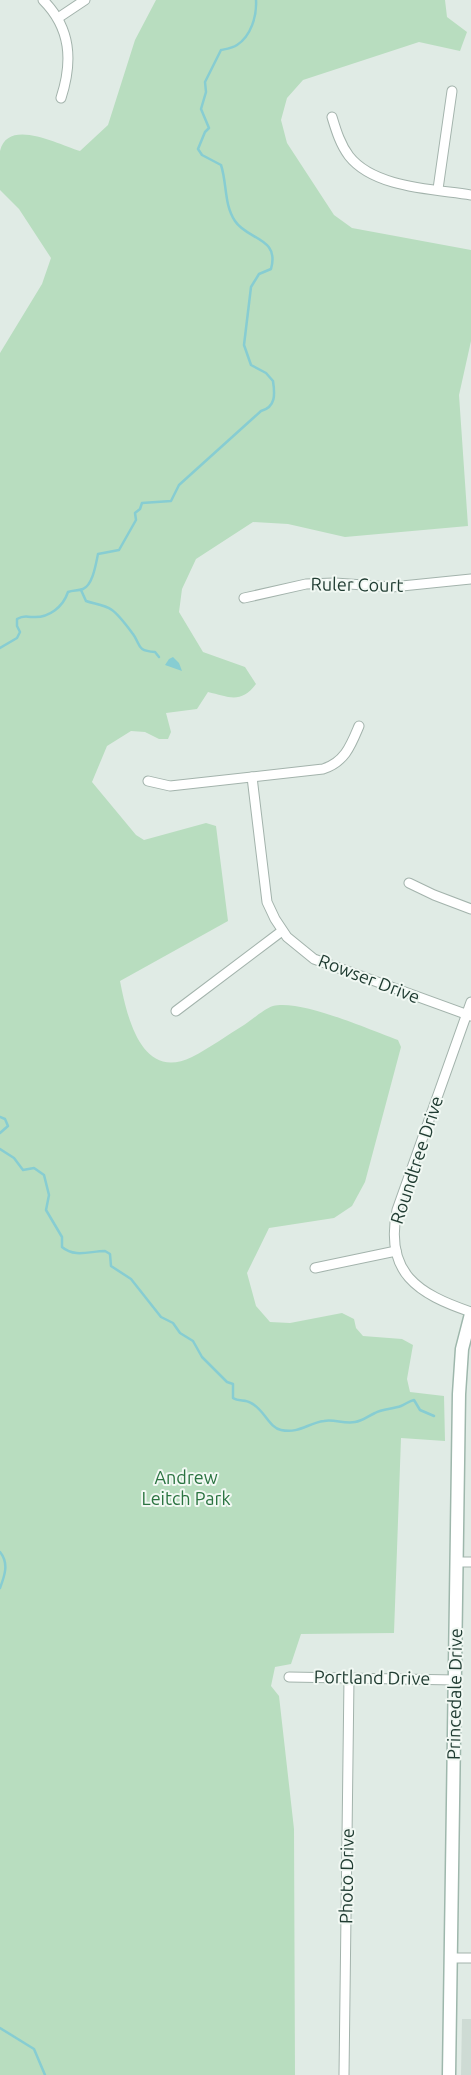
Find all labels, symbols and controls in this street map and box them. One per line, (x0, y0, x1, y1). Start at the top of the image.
street label: Ruler Court (310, 573, 404, 595)
street label: Rowser Drive (316, 950, 423, 1007)
street label: Roundtree Drive (386, 1093, 446, 1226)
park label: Andrew Leitch Park (141, 1467, 231, 1508)
street label: Princedale Drive (443, 1628, 465, 1760)
street label: Portland Drive (314, 1666, 430, 1688)
street label: Photo Drive (335, 1828, 357, 1924)

